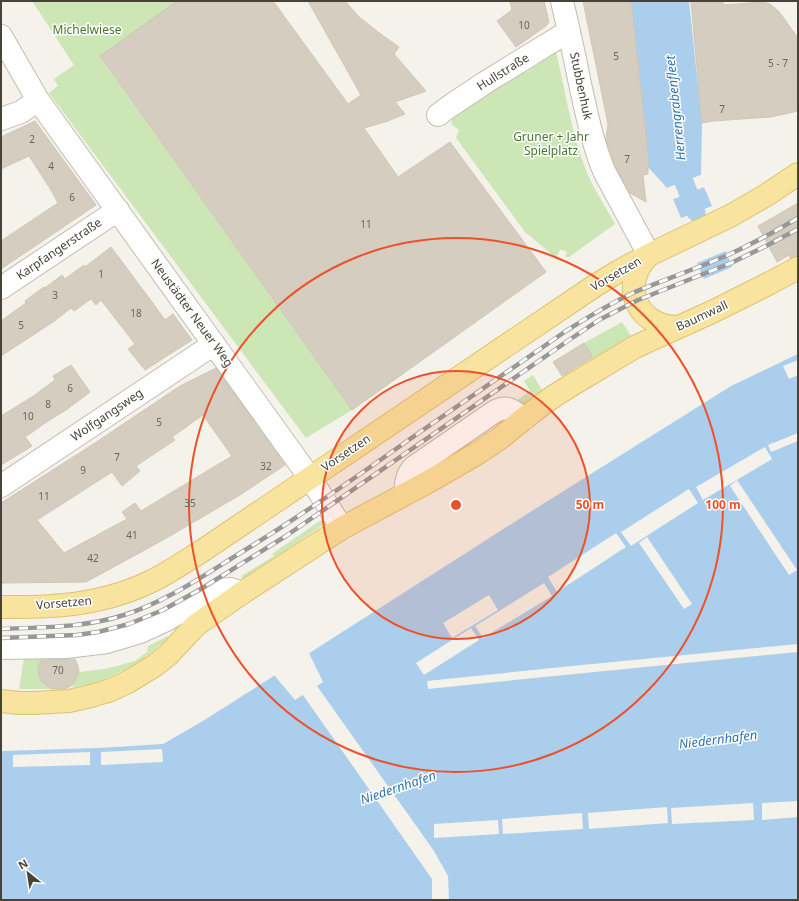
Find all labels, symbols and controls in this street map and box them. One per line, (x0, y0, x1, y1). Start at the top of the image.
house number: 10 (518, 18, 530, 32)
park label: Michelwiese (53, 21, 122, 38)
street label: Hullstraße (473, 49, 532, 94)
house number: 5 (613, 49, 619, 63)
street label: Stubbenhuk (566, 51, 597, 122)
water label: Herrengrabenfleet (660, 54, 689, 161)
house number: 5 - 7 (768, 56, 788, 70)
house number: 7 (719, 102, 725, 116)
park label: Gruner + Jahr Spielplatz (513, 128, 589, 159)
house number: 2 (29, 132, 35, 146)
house number: 7 (624, 152, 630, 166)
house number: 4 (48, 159, 54, 173)
house number: 6 (69, 190, 75, 204)
street label: Karpfangerstraße (13, 214, 105, 284)
house number: 11 (360, 217, 372, 231)
street label: Vorsetzen (587, 252, 644, 295)
street label: Neustädter Neuer Weg (147, 255, 237, 370)
house number: 1 (98, 267, 104, 281)
house number: 3 (52, 288, 58, 302)
street label: Baumwall (673, 296, 731, 335)
house number: 18 (130, 306, 142, 320)
house number: 5 (18, 318, 24, 332)
house number: 6 (67, 381, 73, 395)
street label: Wolfgangsweg (67, 384, 146, 445)
house number: 8 (45, 397, 51, 411)
house number: 10 (22, 409, 34, 423)
house number: 5 (156, 415, 162, 429)
street label: Vorsetzen (318, 430, 374, 475)
house number: 7 (114, 450, 120, 464)
house number: 32 (260, 459, 272, 473)
house number: 9 (80, 463, 86, 477)
house number: 11 (38, 489, 50, 503)
house number: 35 (184, 496, 196, 510)
text: 50 m (576, 496, 604, 513)
text: 100 m (705, 496, 741, 513)
centre of rings (449, 498, 463, 512)
house number: 41 (126, 528, 138, 542)
house number: 42 (87, 551, 99, 565)
street label: Vorsetzen (35, 592, 93, 613)
house number: 70 (52, 663, 64, 677)
water label: Niedernhafen (678, 725, 758, 753)
water label: Niedernhafen (358, 766, 438, 808)
north arrow (8, 853, 48, 893)
text: N (15, 855, 30, 873)

